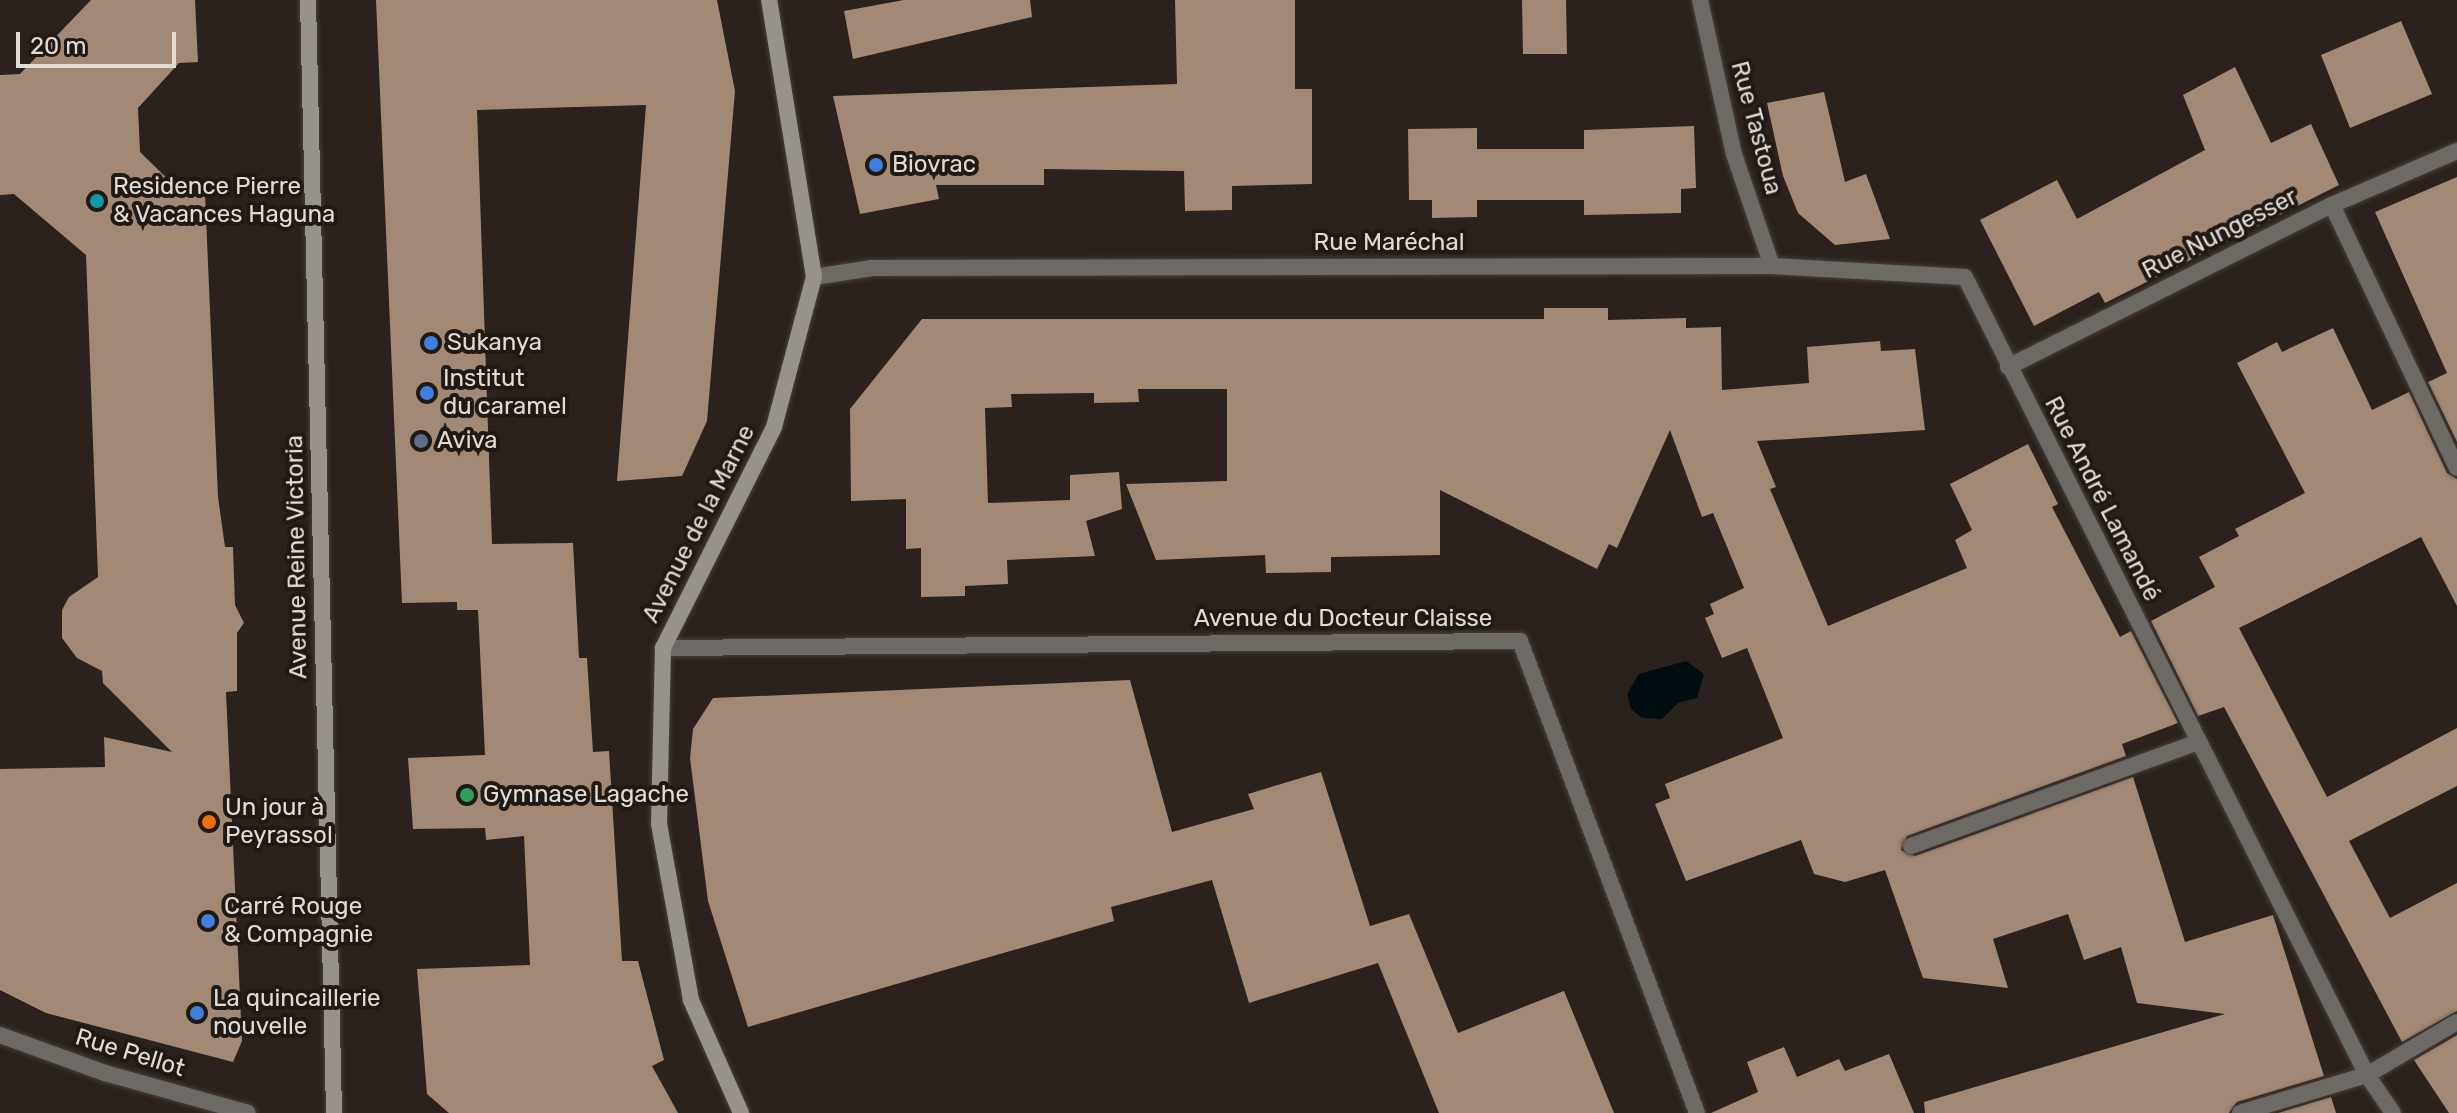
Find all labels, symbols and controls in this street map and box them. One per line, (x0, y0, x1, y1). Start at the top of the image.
scale bar (20, 16, 180, 66)
text: 20 m (30, 32, 87, 60)
street label: Rue Tastoua (1724, 58, 1788, 198)
place label: Biovrac (892, 151, 976, 179)
marker: Biovrac (867, 156, 885, 174)
place label: Residence Pierre & Vacances Haguna (113, 173, 336, 229)
street label: Rue Nungesser (2138, 183, 2302, 285)
marker: Residence Pierre & Vacances Haguna (88, 192, 106, 210)
street label: Rue Maréchal (1313, 229, 1465, 257)
place label: Sukanya (447, 329, 542, 357)
marker: Sukanya (422, 334, 440, 352)
place label: Institut du caramel (443, 365, 567, 421)
marker: Institut du caramel (418, 384, 436, 402)
street label: Rue André Lamandé (2038, 392, 2166, 606)
street label: Avenue de la Marne (637, 420, 761, 628)
place label: Aviva (437, 427, 498, 455)
marker: Aviva (412, 432, 430, 450)
street label: Avenue Reine Victoria (280, 434, 314, 680)
street label: Avenue du Docteur Claisse (1193, 605, 1493, 633)
place label: Gymnase Lagache (483, 781, 689, 809)
marker: Gymnase Lagache (458, 786, 476, 804)
place label: Un jour à Peyrassol (225, 794, 333, 850)
marker: Un jour à Peyrassol (200, 813, 218, 831)
place label: Carré Rouge & Compagnie (224, 893, 373, 949)
marker: Carré Rouge & Compagnie (199, 912, 217, 930)
place label: La quincaillerie nouvelle (213, 985, 381, 1041)
marker: La quincaillerie nouvelle (188, 1004, 206, 1022)
street label: Rue Pellot (72, 1023, 188, 1083)

